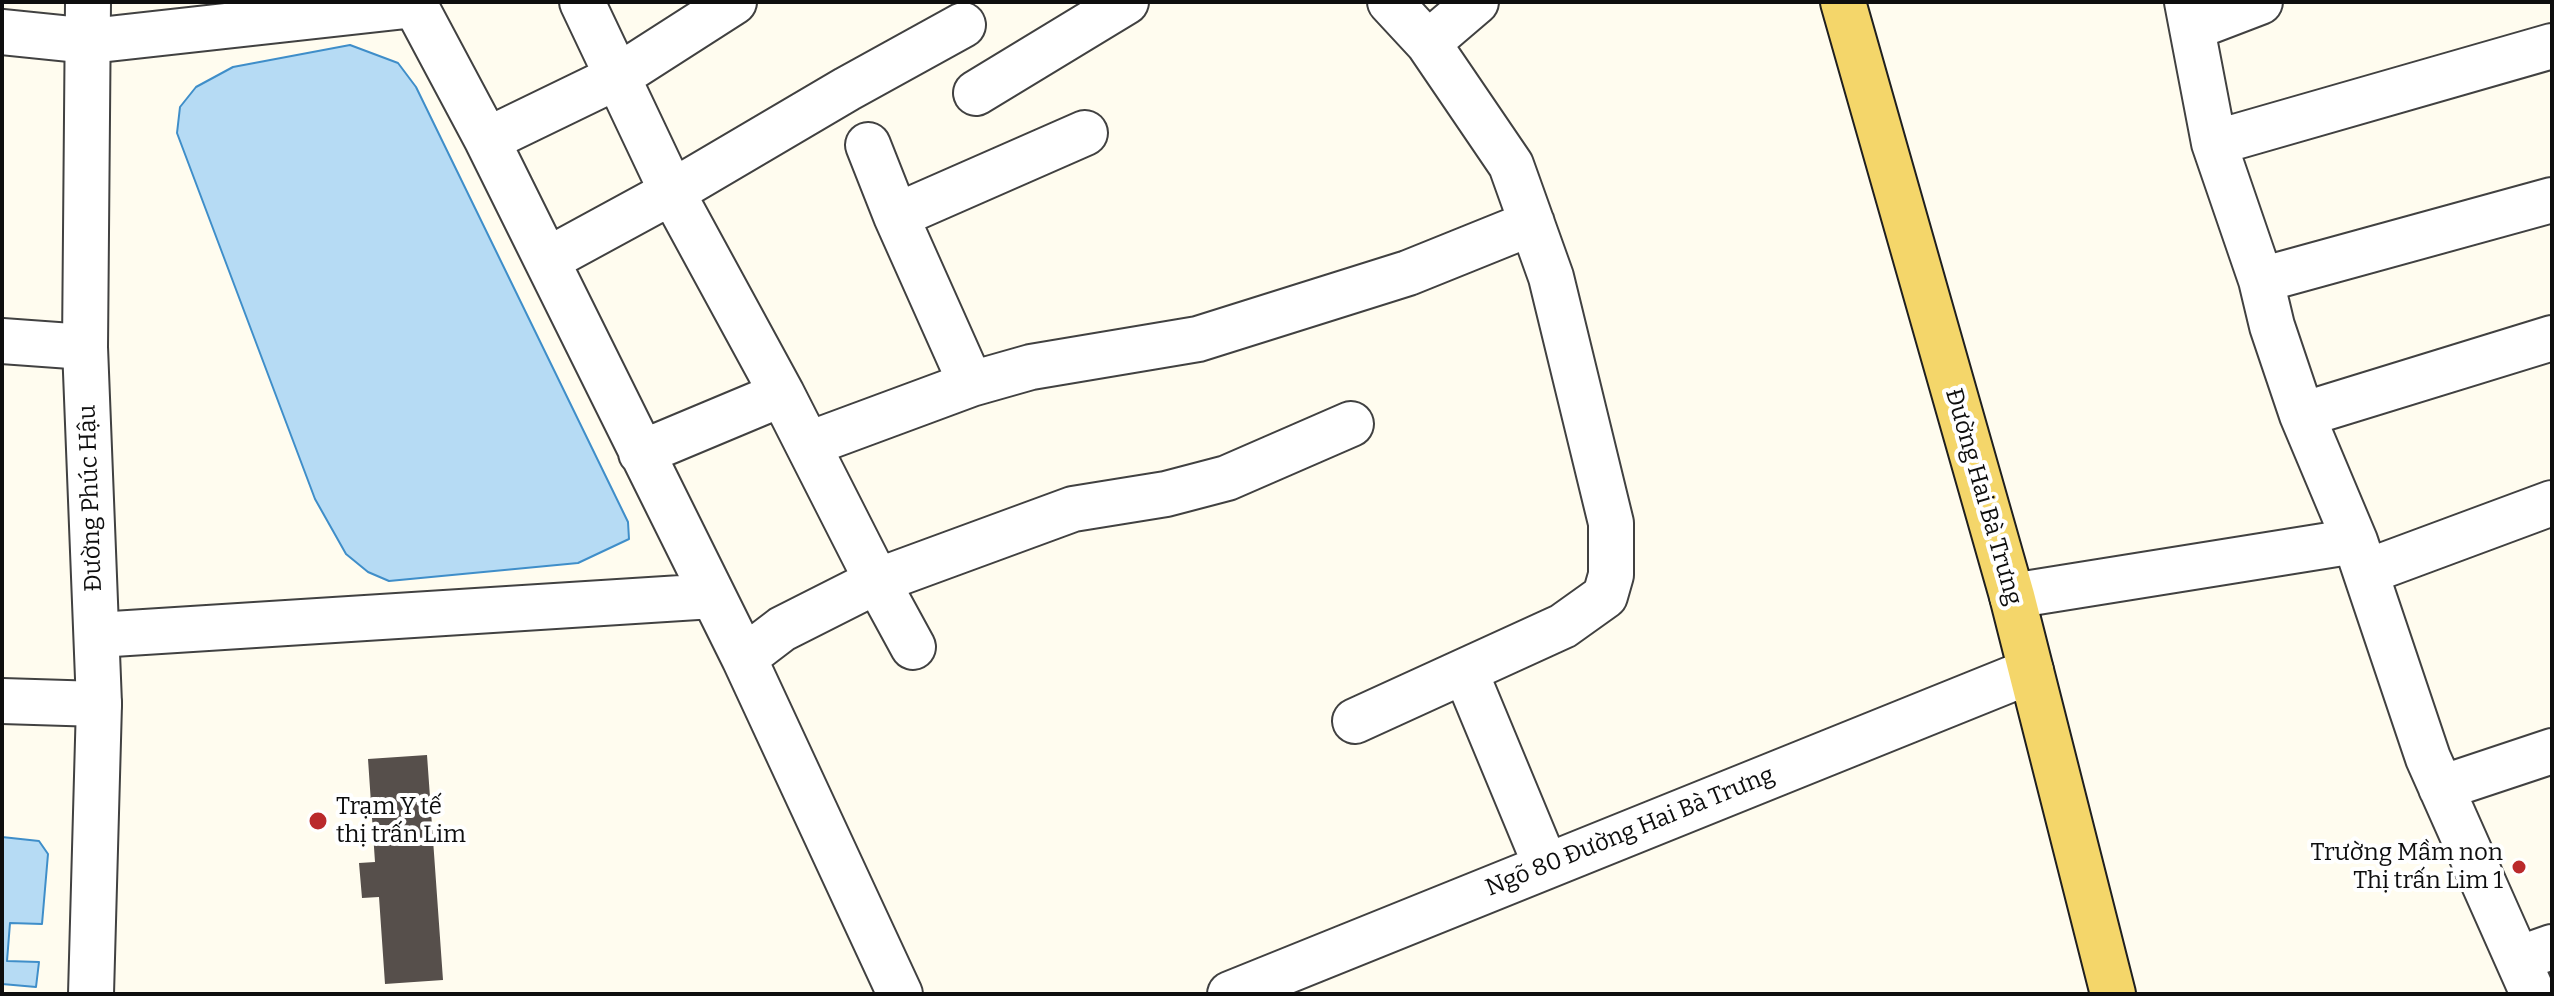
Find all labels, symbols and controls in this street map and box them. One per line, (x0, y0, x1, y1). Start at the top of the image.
street label: Đường Hai Bà Trưng (1938, 385, 2028, 609)
street label: Đường Phúc Hậu (73, 404, 109, 592)
street label: Ngõ 80 Đường Hai Bà Trưng (1481, 761, 1779, 903)
place label: Trạm Y tế thị trấn Lim (336, 793, 466, 849)
marker: Trạm Y tế thị trấn Lim (307, 810, 329, 832)
place label: Trường Mầm non Thị trấn Lim 1 (2311, 839, 2503, 895)
marker: Trường Mầm non Thị trấn Lim 1 (2510, 858, 2528, 876)

